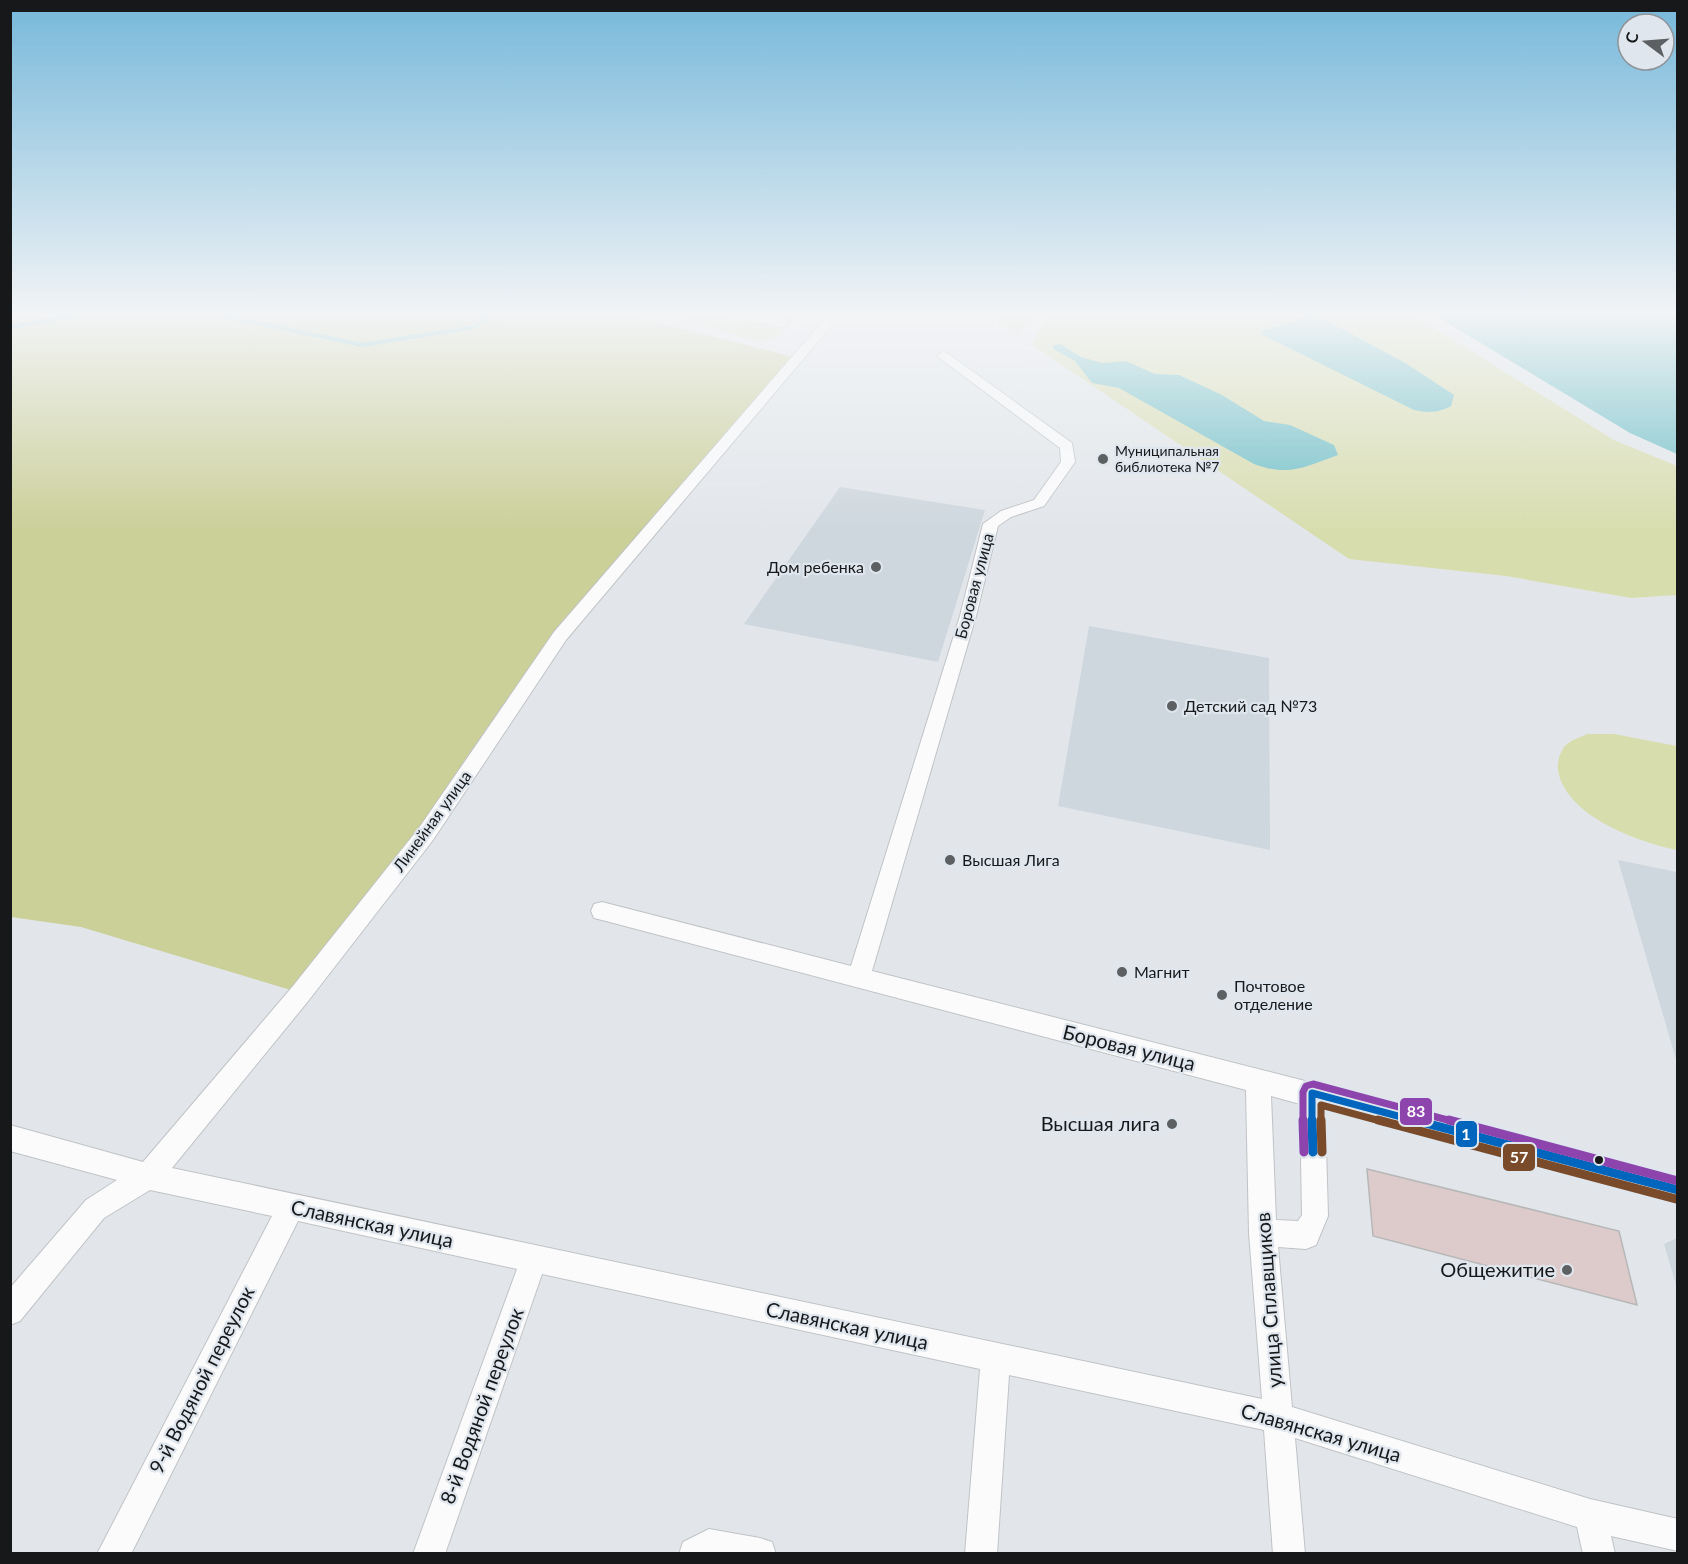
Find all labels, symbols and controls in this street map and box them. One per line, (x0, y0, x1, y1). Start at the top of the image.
north arrow (1616, 12, 1676, 72)
text: С (1621, 30, 1642, 45)
place label: Муниципальная библиотека №7 (1115, 442, 1219, 475)
marker: Муниципальная библиотека №7 (1096, 452, 1110, 466)
street label: Боровая улица (950, 531, 997, 641)
place label: Дом ребенка (767, 557, 864, 576)
marker: Дом ребенка (869, 560, 883, 574)
place label: Детский сад №73 (1184, 696, 1317, 715)
marker: Детский сад №73 (1165, 699, 1179, 713)
street label: Линейная улица (388, 767, 475, 876)
place label: Высшая Лига (962, 850, 1060, 869)
marker: Высшая Лига (943, 853, 957, 867)
place label: Магнит (1134, 962, 1190, 981)
marker: Магнит (1115, 965, 1129, 979)
place label: Почтовое отделение (1234, 976, 1313, 1013)
marker: Почтовое отделение (1215, 988, 1229, 1002)
street label: Боровая улица (1060, 1019, 1198, 1075)
line badge: 83 (1399, 1097, 1433, 1126)
text: 83 (1407, 1101, 1425, 1120)
place label: Высшая лига (1041, 1111, 1160, 1135)
marker: Высшая лига (1165, 1117, 1179, 1131)
line badge: 1 (1455, 1120, 1478, 1148)
text: 1 (1461, 1124, 1471, 1143)
line badge: 57 (1502, 1143, 1536, 1172)
text: 57 (1510, 1147, 1528, 1166)
unlabelled marker (1593, 1154, 1605, 1166)
street label: Славянская улица (289, 1194, 456, 1252)
street label: улица Сплавщиков (1250, 1211, 1286, 1389)
place label: Общежитие (1440, 1257, 1555, 1281)
marker: Общежитие (1560, 1263, 1574, 1277)
street label: 9-й Водяной переулок (143, 1281, 259, 1477)
street label: Славянская улица (764, 1296, 931, 1354)
street label: 8-й Водяной переулок (434, 1304, 528, 1507)
street label: Славянская улица (1238, 1398, 1404, 1466)

